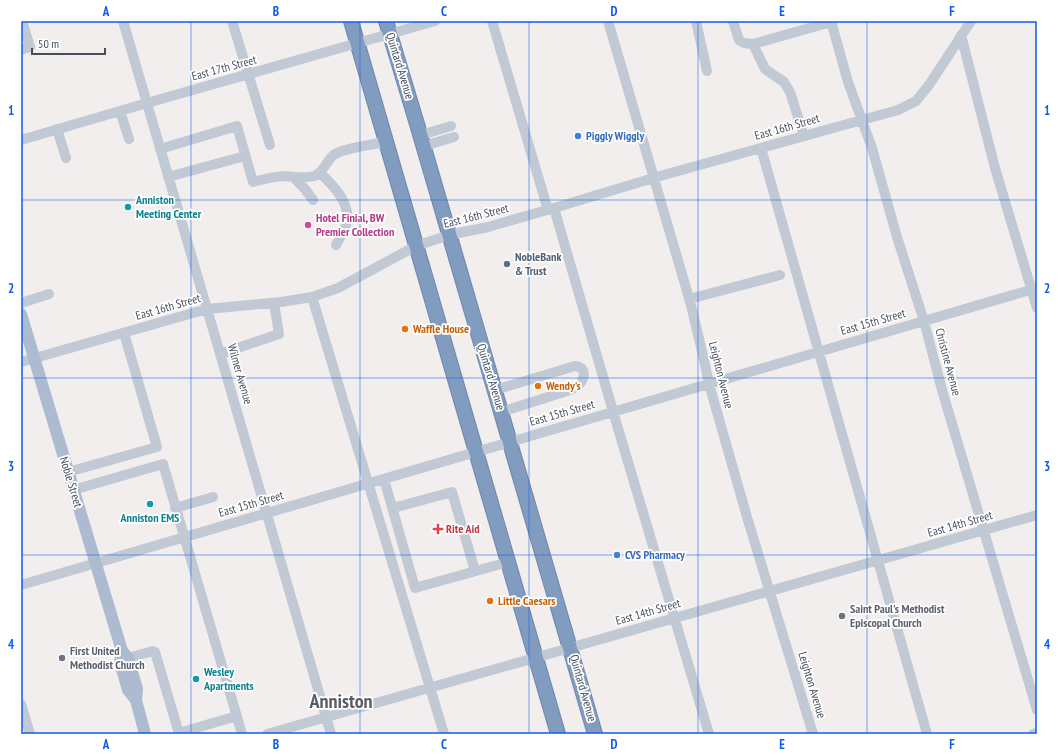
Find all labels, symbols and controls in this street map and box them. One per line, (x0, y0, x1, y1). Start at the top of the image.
text: A (102, 3, 110, 20)
text: B (273, 3, 279, 20)
text: C (441, 3, 447, 20)
text: D (611, 3, 618, 20)
text: E (779, 3, 785, 20)
text: F (949, 3, 955, 20)
scale bar (32, 30, 105, 56)
street label: Quintard Avenue (383, 31, 418, 101)
text: 50 m (38, 36, 59, 51)
street label: East 17th Street (190, 51, 259, 83)
text: 1 (8, 102, 14, 119)
text: 1 (1044, 102, 1050, 119)
street label: East 16th Street (753, 110, 822, 143)
place label: Piggly Wiggly (586, 128, 644, 143)
marker: Piggly Wiggly (573, 131, 583, 141)
place label: Anniston Meeting Center (135, 192, 202, 221)
street label: East 16th Street (442, 200, 511, 231)
marker: Anniston Meeting Center (123, 202, 133, 212)
place label: Hotel Finial, BW Premier Collection (316, 210, 394, 239)
marker: Hotel Finial, BW Premier Collection (303, 220, 313, 230)
place label: NobleBank & Trust (515, 249, 561, 278)
marker: NobleBank & Trust (502, 259, 512, 269)
text: 2 (8, 280, 14, 297)
text: 2 (1044, 280, 1050, 297)
street label: East 16th Street (134, 290, 203, 323)
street label: East 15th Street (839, 305, 908, 338)
place label: Waffle House (412, 321, 469, 336)
marker: Waffle House (400, 324, 410, 334)
street label: Christine Avenue (932, 326, 965, 397)
street label: Leighton Avenue (706, 340, 737, 410)
street label: Wilmer Avenue (225, 342, 256, 406)
street label: Quintard Avenue (474, 342, 509, 412)
place label: Wendy's (545, 378, 581, 393)
marker: Wendy's (533, 381, 543, 391)
street label: East 15th Street (528, 396, 597, 429)
street label: Noble Street (57, 455, 86, 510)
text: 3 (8, 458, 14, 475)
text: 3 (1044, 458, 1050, 475)
street label: East 15th Street (217, 487, 286, 520)
marker: Anniston EMS (145, 499, 155, 509)
street label: East 14th Street (926, 507, 995, 540)
place label: Anniston EMS (120, 510, 179, 525)
place label: Rite Aid (446, 521, 479, 536)
marker: Rite Aid (433, 524, 443, 534)
place label: CVS Pharmacy (625, 547, 685, 562)
marker: CVS Pharmacy (612, 550, 622, 560)
place label: Little Caesars (498, 593, 555, 608)
street label: East 14th Street (614, 595, 683, 628)
marker: Little Caesars (485, 596, 495, 606)
place label: Saint Paul's Methodist Episcopal Church (850, 601, 945, 630)
marker: Saint Paul's Methodist Episcopal Church (837, 611, 847, 621)
text: 4 (8, 636, 15, 653)
text: 4 (1044, 636, 1051, 653)
place label: First United Methodist Church (70, 643, 145, 672)
street label: Leighton Avenue (795, 650, 830, 720)
marker: First United Methodist Church (57, 653, 67, 663)
street label: Quintard Avenue (567, 653, 600, 723)
place label: Wesley Apartments (203, 664, 254, 693)
marker: Wesley Apartments (191, 674, 201, 684)
district label: Anniston (308, 688, 373, 714)
text: A (102, 736, 110, 753)
text: B (273, 736, 279, 753)
text: C (441, 736, 447, 753)
text: D (611, 736, 618, 753)
text: E (779, 736, 785, 753)
text: F (949, 736, 955, 753)

